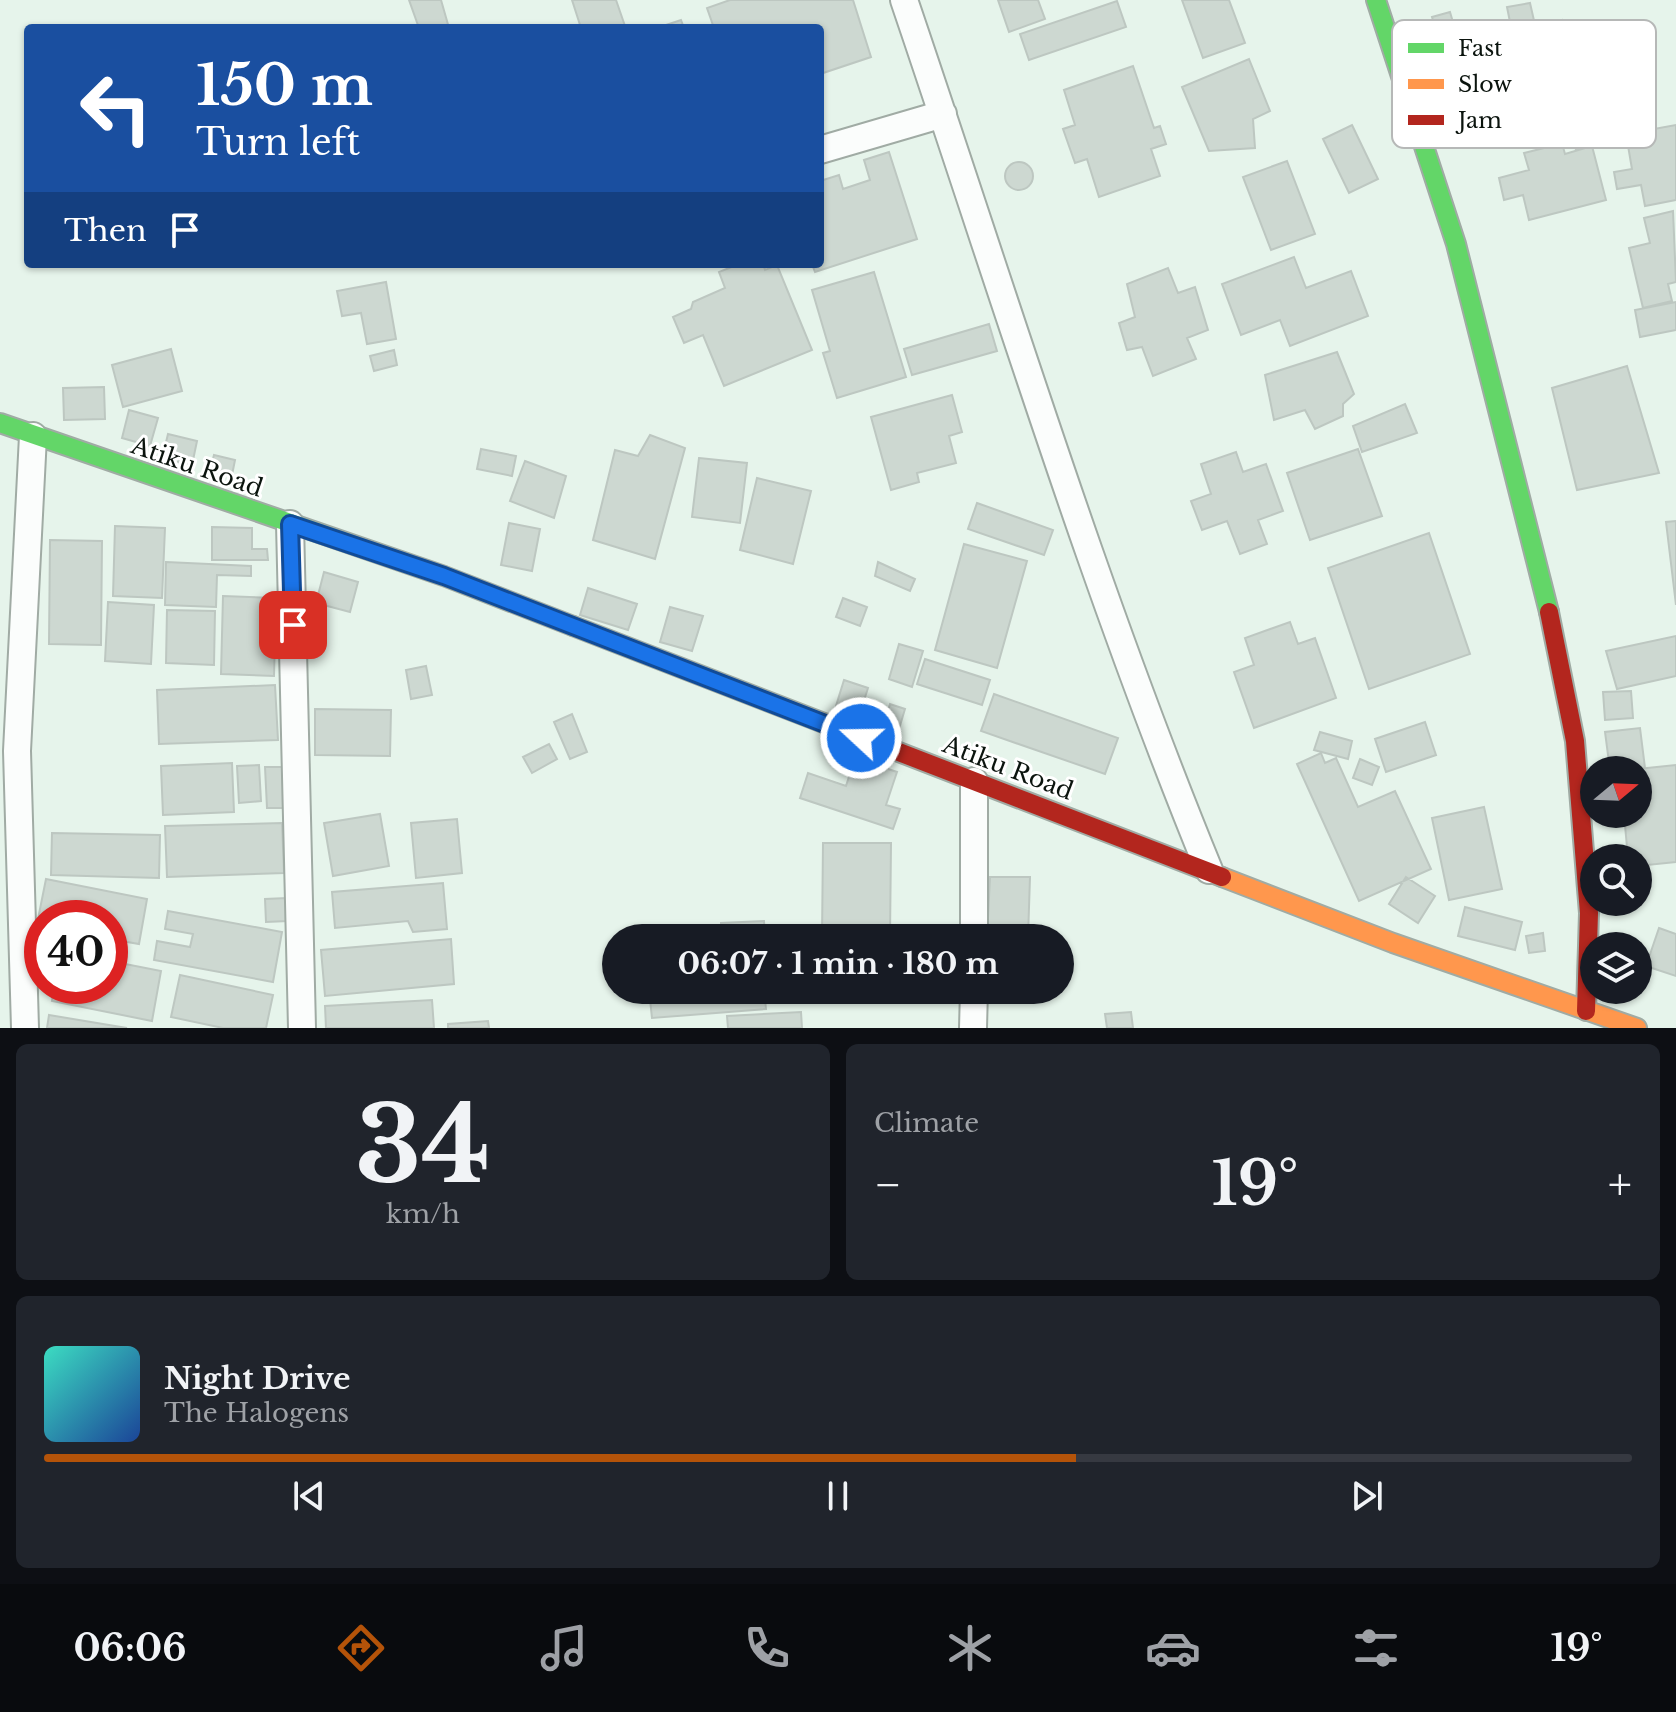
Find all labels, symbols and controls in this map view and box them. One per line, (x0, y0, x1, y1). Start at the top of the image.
legend (1392, 20, 1656, 148)
text: Fast (1458, 35, 1503, 62)
text: 150 m (196, 51, 373, 120)
icon: left (64, 56, 168, 160)
text: Slow (1458, 71, 1512, 98)
text: Jam (1455, 107, 1502, 134)
text: Turn left (196, 120, 360, 165)
icon: arrive (163, 208, 207, 252)
text: Then (64, 212, 147, 249)
street label: Atiku Road (127, 430, 267, 503)
pin (259, 591, 327, 659)
icon: arrive (271, 603, 315, 647)
position arrow (819, 696, 903, 780)
street label: Atiku Road (938, 729, 1077, 806)
north arrow (1580, 756, 1652, 828)
map controls (1580, 756, 1652, 1004)
button: search (1580, 844, 1652, 916)
speed limit sign: 40 (24, 900, 128, 1004)
button: layers (1580, 932, 1652, 1004)
text: 06:07 · 1 min · 180 m (677, 945, 999, 982)
text: 34 (355, 1081, 491, 1210)
text: Climate (874, 1107, 979, 1139)
text: 19° (1212, 1147, 1298, 1221)
text: − (874, 1157, 902, 1212)
text: + (1608, 1157, 1632, 1212)
text: km/h (386, 1198, 460, 1230)
text: Night Drive (164, 1360, 350, 1397)
text: The Halogens (164, 1397, 349, 1429)
icon: previous (287, 1474, 331, 1518)
icon: pause (816, 1474, 860, 1518)
icon: next (1345, 1474, 1389, 1518)
icon: directions (333, 1620, 389, 1676)
icon: music (536, 1620, 592, 1676)
icon: phone (739, 1620, 795, 1676)
icon: climate (942, 1620, 998, 1676)
icon: car (1145, 1620, 1201, 1676)
icon: filters (1348, 1620, 1404, 1676)
text: 06:06 (73, 1626, 187, 1671)
text: 19° (1551, 1626, 1603, 1671)

